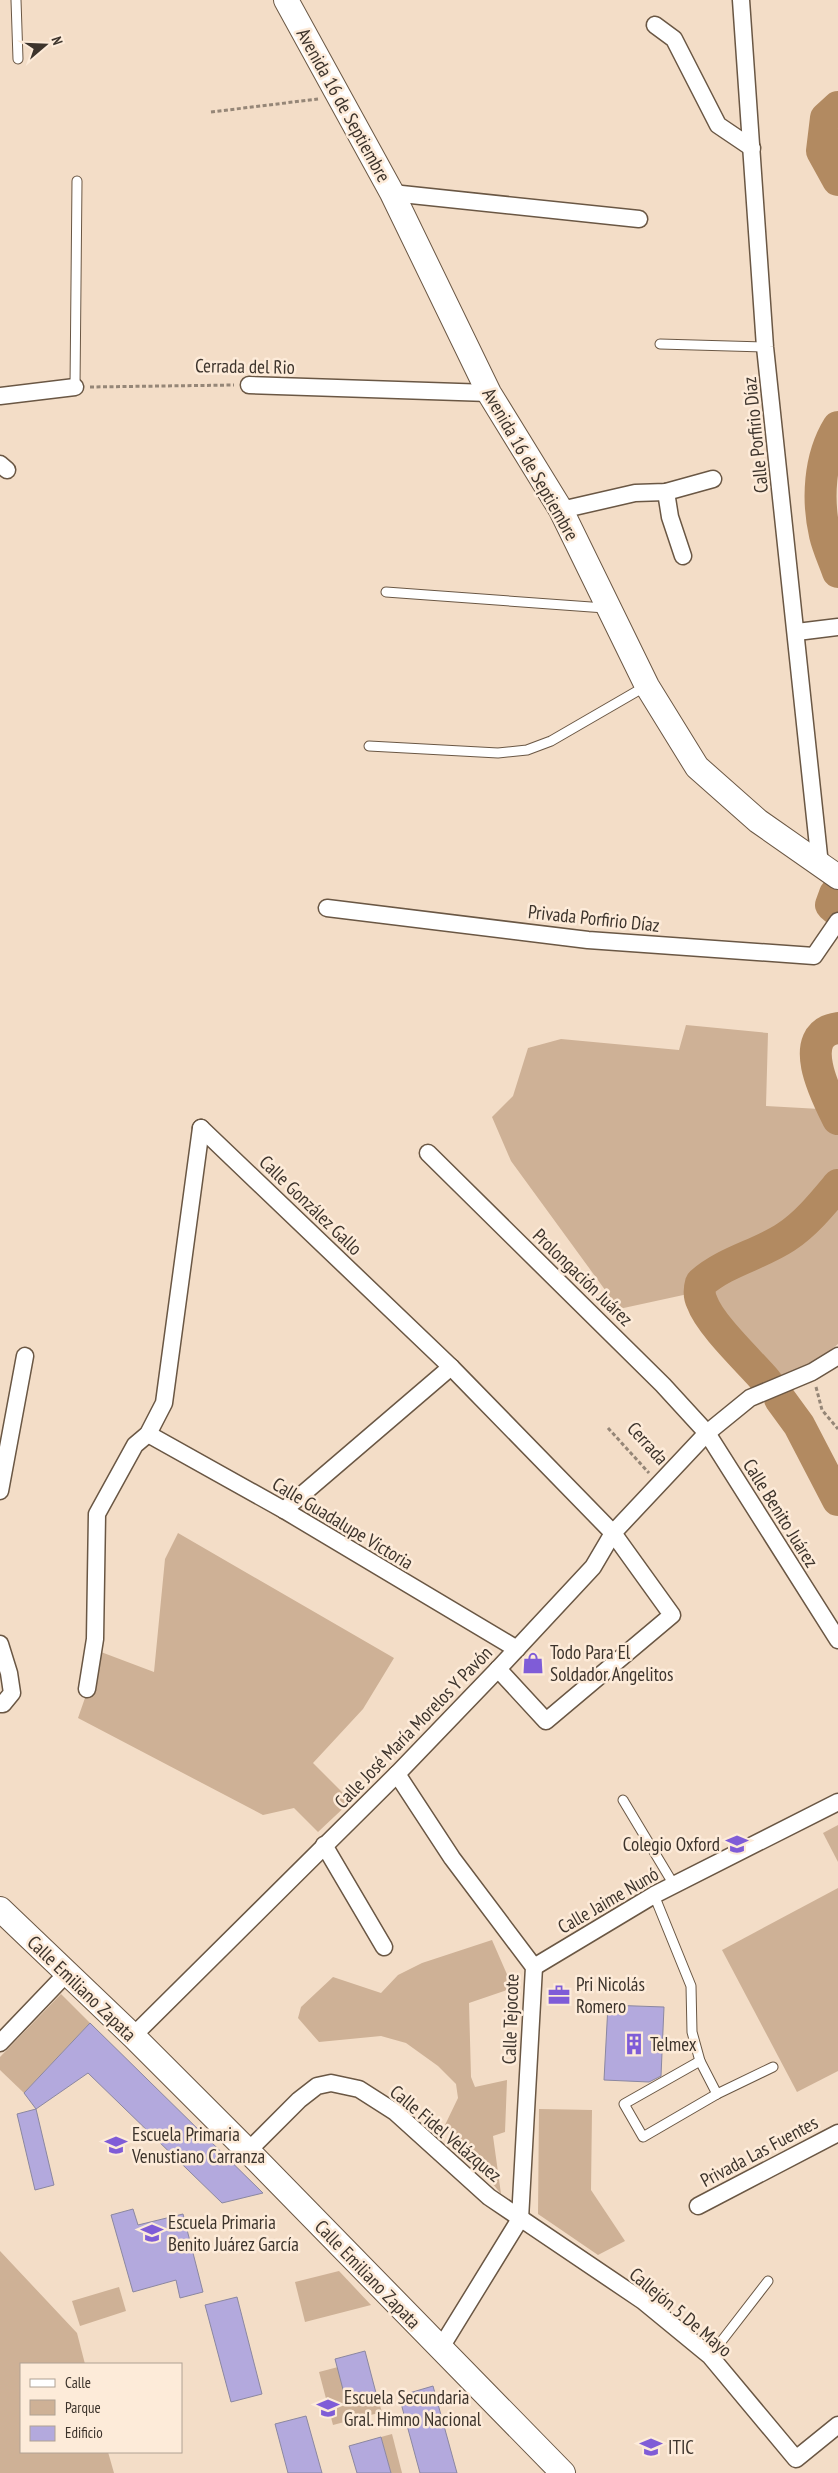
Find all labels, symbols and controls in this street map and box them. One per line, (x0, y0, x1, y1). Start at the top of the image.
north arrow (20, 20, 70, 70)
street label: Avenida 16 de Septiembre (292, 24, 396, 186)
text: N (48, 34, 67, 47)
street label: Cerrada del Rio (195, 353, 295, 379)
street label: Calle Porfirio Díaz (737, 376, 773, 494)
street label: Avenida 16 de Septiembre (478, 383, 585, 545)
street label: Privada Porfirio Díaz (527, 899, 661, 937)
street label: Calle González Gallo (255, 1150, 367, 1260)
street label: Prolongación Juárez (528, 1223, 638, 1331)
street label: Cerrada (622, 1416, 674, 1470)
street label: Calle Benito Juárez (738, 1454, 824, 1572)
street label: Calle Guadalupe Victoria (268, 1471, 418, 1575)
place label: Todo Para El Soldador Angelitos (550, 1640, 673, 1686)
street label: Calle José María Morelos Y Pavón (329, 1641, 497, 1813)
shop icon: Todo Para El Soldador Angelitos (520, 1650, 546, 1676)
school or university icon: Colegio Oxford (724, 1831, 750, 1857)
place label: Colegio Oxford (623, 1832, 720, 1856)
street label: Calle Jaime Nunó (553, 1862, 663, 1938)
street label: Calle Emiliano Zapata (23, 1930, 141, 2046)
place label: Pri Nicolás Romero (576, 1972, 645, 2018)
street label: Calle Tejocote (496, 1973, 524, 2065)
office icon: Pri Nicolás Romero (546, 1982, 572, 2008)
building icon: Telmex (621, 2031, 647, 2057)
place label: Telmex (650, 2032, 697, 2056)
street label: Calle Fidel Velázquez (385, 2079, 507, 2187)
street label: Privada Las Fuentes (696, 2110, 822, 2192)
place label: Escuela Primaria Venustiano Carranza (131, 2122, 265, 2168)
school or university icon: Escuela Primaria Venustiano Carranza (103, 2132, 129, 2158)
place label: Escuela Primaria Benito Juárez García (168, 2210, 299, 2256)
street label: Calle Emiliano Zapata (310, 2215, 426, 2333)
school or university icon: Escuela Primaria Benito Juárez García (139, 2220, 165, 2246)
street label: Callejón 5 De Mayo (625, 2262, 737, 2362)
legend (20, 2363, 182, 2453)
text: Calle (65, 2373, 91, 2392)
place label: Escuela Secundaria Gral. Himno Nacional (344, 2385, 482, 2431)
school or university icon: Escuela Secundaria Gral. Himno Nacional (315, 2395, 341, 2421)
text: Parque (65, 2398, 101, 2417)
text: Edificio (65, 2423, 103, 2442)
school or university icon: ITIC (638, 2434, 664, 2460)
place label: ITIC (668, 2435, 694, 2459)

